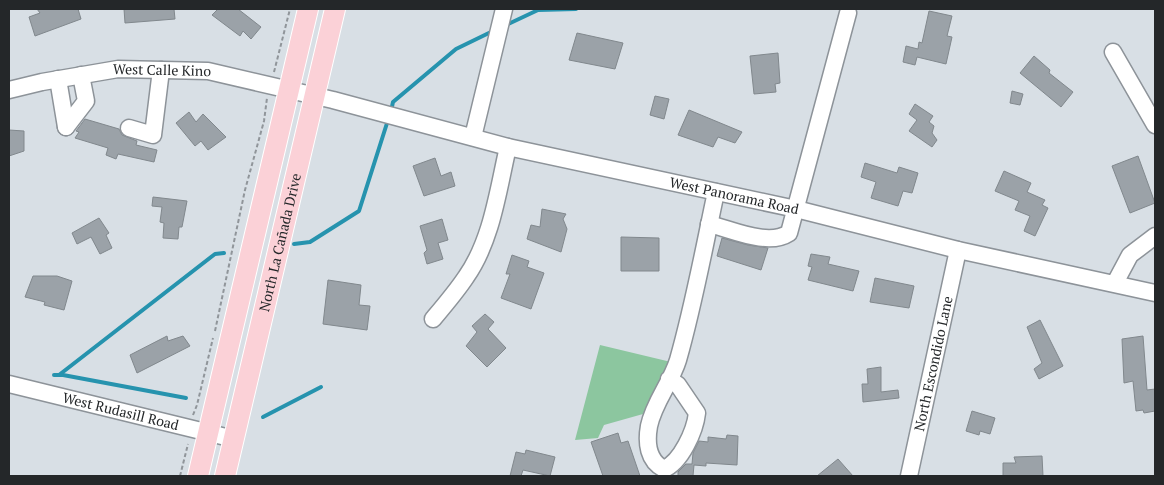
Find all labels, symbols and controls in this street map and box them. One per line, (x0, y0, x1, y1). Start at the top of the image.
street label: West Calle Kino (113, 59, 212, 80)
street label: North La Cañada Drive (254, 171, 305, 313)
street label: West Panorama Road (668, 172, 801, 218)
street label: North Escondido Lane (909, 294, 957, 433)
street label: West Rudasill Road (61, 387, 181, 434)

